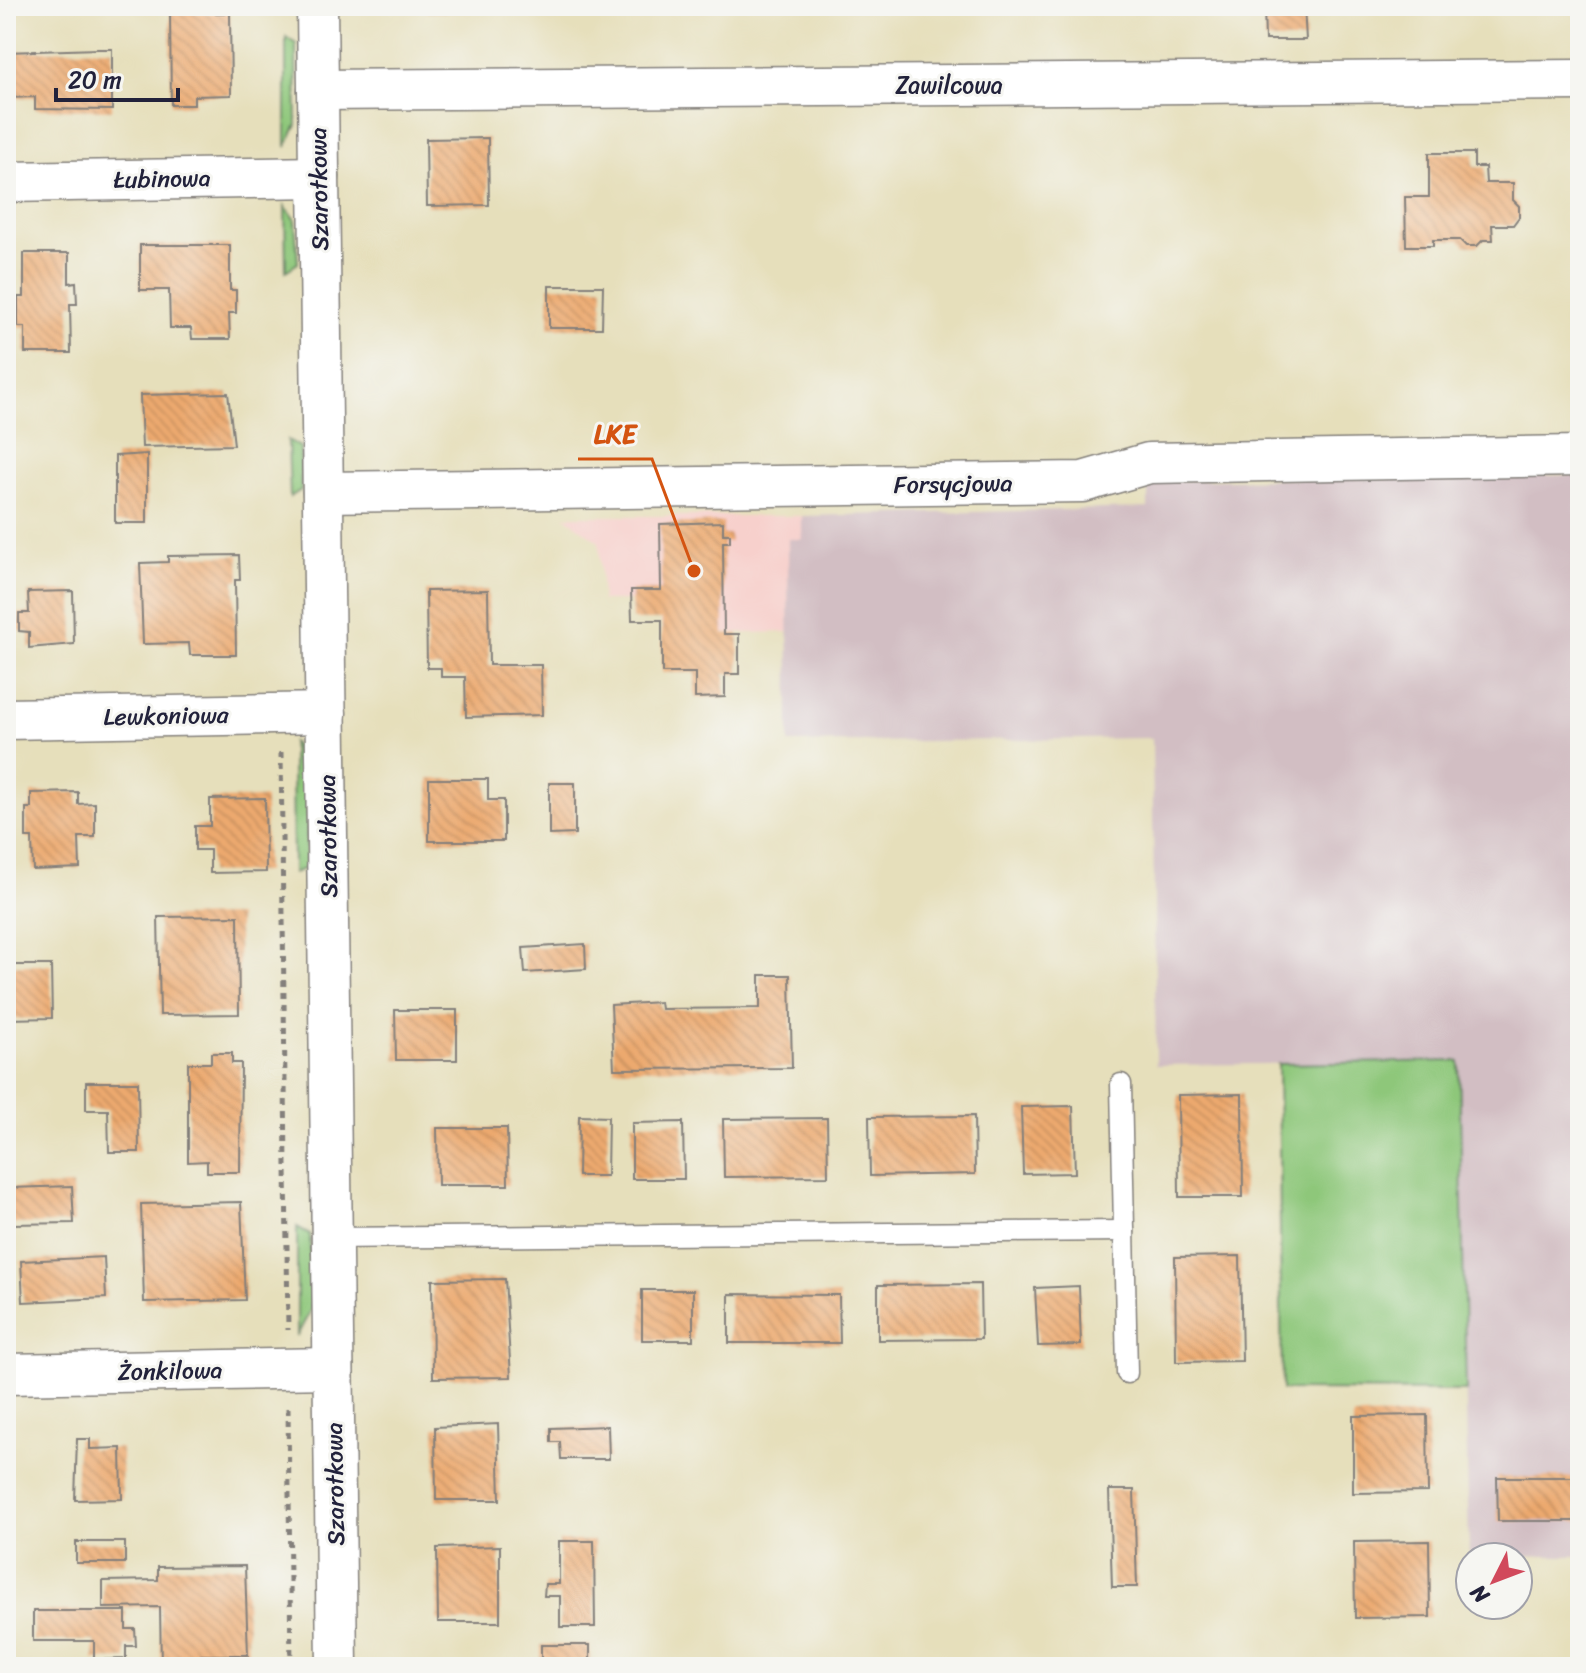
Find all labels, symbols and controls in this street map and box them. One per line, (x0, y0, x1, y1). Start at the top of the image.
scale bar (56, 52, 178, 102)
text: 20 m (68, 59, 122, 101)
street label: Zawilcowa (895, 64, 1003, 106)
street label: Szarotkowa (297, 127, 341, 251)
street label: Łubinowa (113, 157, 211, 201)
callout: LKE (578, 409, 652, 459)
text: LKE (594, 411, 639, 457)
street label: Forsycjowa (893, 462, 1013, 506)
street label: Lewkoniowa (103, 694, 230, 738)
street label: Szarotkowa (306, 774, 350, 898)
street label: Żonkilowa (117, 1349, 223, 1393)
street label: Szarotkowa (313, 1422, 357, 1546)
north arrow (1454, 1541, 1534, 1621)
text: N (1459, 1575, 1500, 1614)

